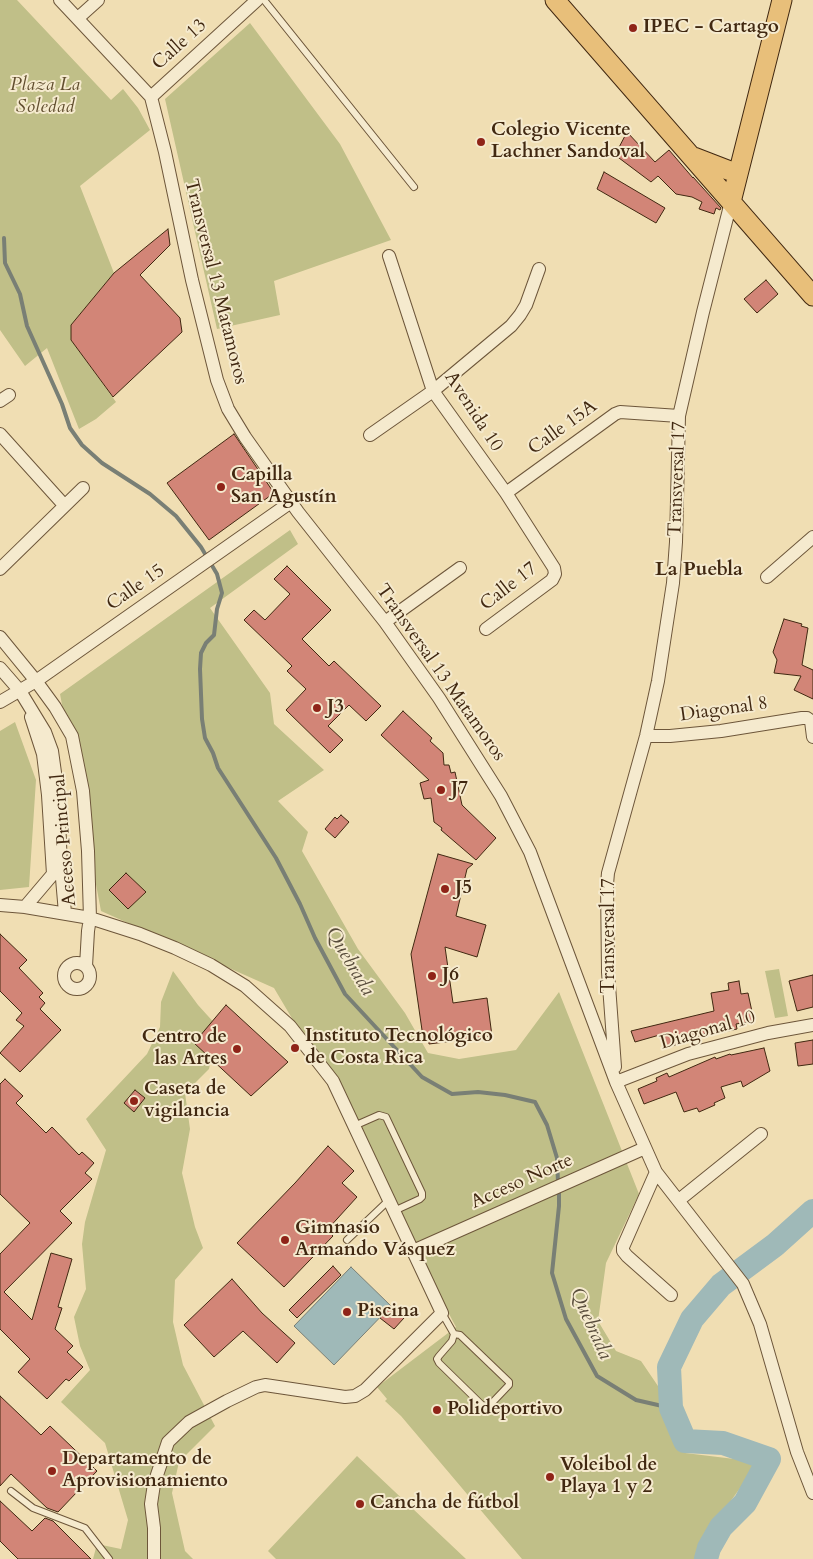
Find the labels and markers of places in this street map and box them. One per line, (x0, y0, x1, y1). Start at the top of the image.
place label: IPEC - Cartago (643, 17, 779, 39)
marker: IPEC - Cartago (627, 22, 639, 34)
place label: Colegio Vicente Lachner Sandoval (491, 120, 645, 164)
marker: Colegio Vicente Lachner Sandoval (475, 136, 487, 148)
place label: Capilla San Agustín (231, 465, 337, 509)
marker: Capilla San Agustín (215, 481, 227, 493)
place label: J3 (327, 697, 344, 719)
marker: J3 (311, 702, 323, 714)
place label: J7 (451, 779, 468, 801)
marker: J7 (435, 784, 447, 796)
place label: J5 (455, 878, 472, 900)
marker: J5 (439, 883, 451, 895)
place label: J6 (442, 965, 459, 987)
marker: J6 (426, 970, 438, 982)
place label: Instituto Tecnológico de Costa Rica (305, 1026, 493, 1070)
place label: Centro de las Artes (142, 1027, 227, 1071)
marker: Instituto Tecnológico de Costa Rica (289, 1042, 301, 1054)
marker: Centro de las Artes (231, 1043, 243, 1055)
place label: Caseta de vigilancia (144, 1079, 230, 1123)
marker: Caseta de vigilancia (128, 1095, 140, 1107)
place label: Gimnasio Armando Vásquez (295, 1218, 455, 1262)
marker: Gimnasio Armando Vásquez (279, 1234, 291, 1246)
place label: Piscina (357, 1301, 419, 1323)
marker: Piscina (341, 1306, 353, 1318)
place label: Polideportivo (447, 1399, 563, 1421)
marker: Polideportivo (431, 1404, 443, 1416)
place label: Departamento de Aprovisionamiento (62, 1449, 228, 1493)
place label: Voleibol de Playa 1 y 2 (560, 1455, 657, 1499)
marker: Departamento de Aprovisionamiento (46, 1465, 58, 1477)
marker: Voleibol de Playa 1 y 2 (544, 1471, 556, 1483)
place label: Cancha de fútbol (370, 1493, 519, 1515)
marker: Cancha de fútbol (354, 1498, 366, 1510)

